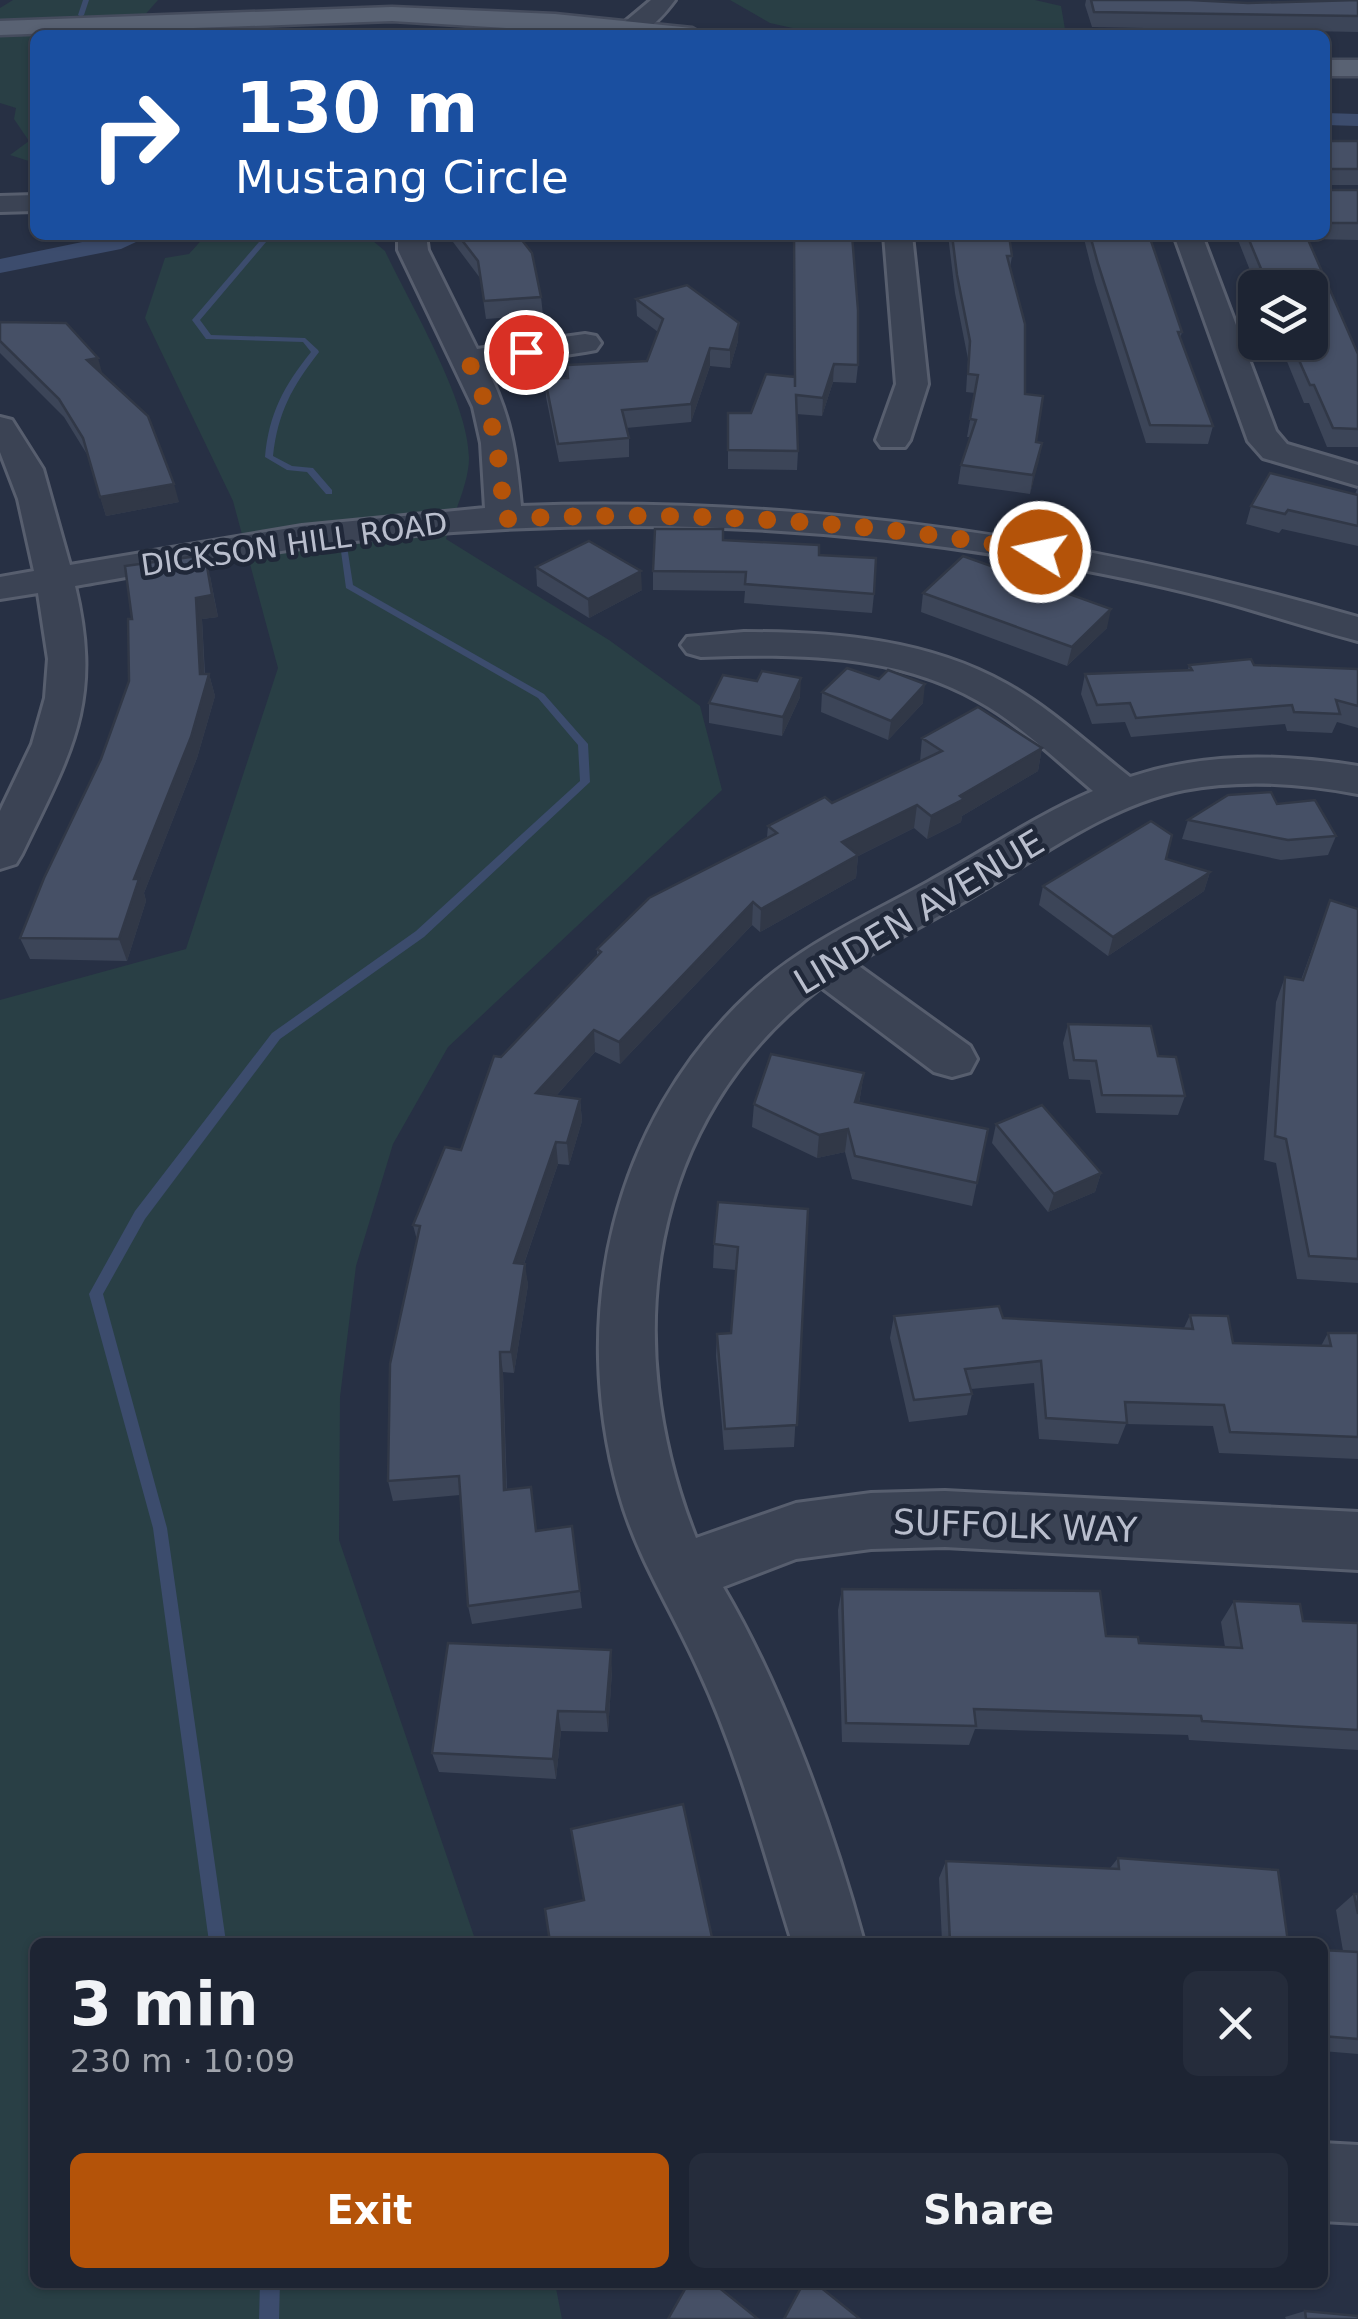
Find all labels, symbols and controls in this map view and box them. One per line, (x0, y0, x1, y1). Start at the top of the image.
text: 130 m (235, 67, 478, 149)
icon: right (70, 70, 200, 200)
text: Mustang Circle (235, 151, 569, 204)
map controls (1238, 270, 1328, 360)
button: layers (1238, 270, 1328, 360)
pin (484, 310, 569, 395)
icon: arrive (499, 325, 554, 380)
position arrow (988, 500, 1092, 604)
street label: DICKSON HILL ROAD (138, 505, 450, 583)
street label: LINDEN AVENUE (787, 822, 1051, 1002)
street label: SUFFOLK WAY (892, 1502, 1138, 1550)
text: 3 min (70, 1969, 258, 2039)
button: close (1183, 1971, 1288, 2076)
text: 230 m · 10:09 (70, 2042, 295, 2080)
button: Exit (70, 2153, 669, 2268)
button: Share (689, 2153, 1288, 2268)

